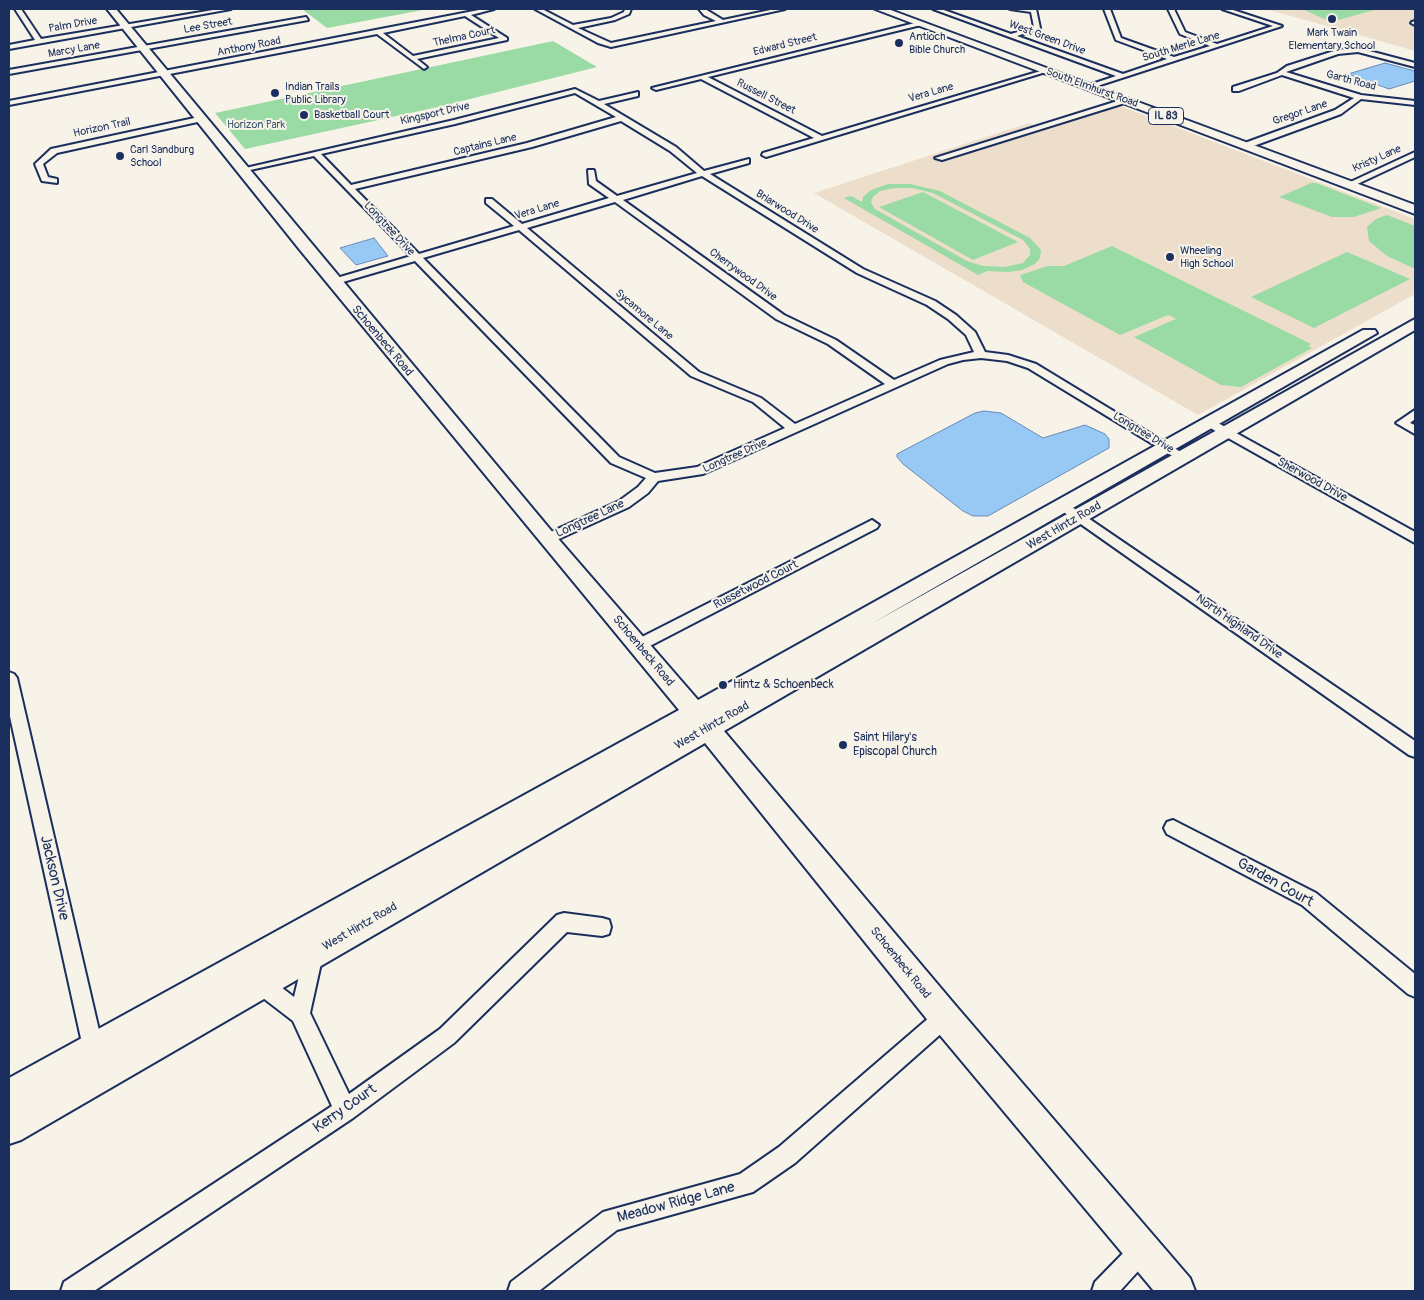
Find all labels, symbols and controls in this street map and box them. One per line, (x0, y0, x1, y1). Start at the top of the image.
marker: Mark Twain Elementary School (1326, 13, 1338, 25)
street label: Palm Drive (48, 14, 98, 36)
street label: Lee Street (183, 15, 233, 37)
street label: West Green Drive (1007, 18, 1087, 58)
street label: Thelma Court (432, 24, 496, 50)
place label: Mark Twain Elementary School (1289, 26, 1375, 52)
street label: South Merle Lane (1141, 29, 1221, 65)
place label: Antioch Bible Church (909, 30, 965, 56)
street label: Edward Street (752, 31, 818, 59)
street label: Anthony Road (216, 34, 282, 60)
marker: Antioch Bible Church (893, 37, 905, 49)
street label: Marcy Lane (47, 39, 101, 61)
street label: South Elmhurst Road (1044, 65, 1140, 111)
street label: Garth Road (1325, 68, 1377, 94)
street label: Russell Street (734, 76, 798, 118)
place label: Indian Trails Public Library (285, 80, 346, 106)
street label: Vera Lane (907, 80, 955, 106)
marker: Indian Trails Public Library (269, 87, 281, 99)
street label: Gregor Lane (1271, 98, 1329, 128)
street label: Kingsport Drive (399, 100, 471, 128)
place label: Basketball Court (314, 108, 389, 122)
road number: IL 83 (1148, 108, 1184, 124)
marker: Basketball Court (298, 109, 310, 121)
street label: Horizon Trail (72, 115, 132, 141)
park label: Horizon Park (227, 118, 285, 132)
street label: Captains Lane (452, 131, 518, 159)
street label: Kristy Lane (1351, 142, 1403, 176)
place label: Carl Sandburg School (130, 143, 194, 169)
marker: Carl Sandburg School (114, 150, 126, 162)
street label: Briarwood Drive (753, 187, 821, 237)
street label: Vera Lane (513, 197, 561, 223)
street label: Longtree Drive (361, 199, 417, 259)
place label: Wheeling High School (1180, 244, 1234, 270)
street label: Cherrywood Drive (707, 246, 779, 304)
marker: Wheeling High School (1164, 251, 1176, 263)
street label: Sycamore Lane (612, 287, 676, 343)
street label: Schoenbeck Road (348, 303, 416, 379)
street label: Longtree Drive (1110, 410, 1176, 456)
street label: Longtree Drive (701, 436, 769, 476)
street label: Sherwood Drive (1274, 455, 1350, 505)
street label: Longtree Lane (553, 497, 627, 541)
street label: West Hintz Road (1024, 499, 1104, 553)
street label: Russetwood Court (711, 557, 801, 613)
street label: North Highland Drive (1193, 592, 1285, 662)
street label: Schoenbeck Road (609, 613, 677, 689)
place label: Hintz & Schoenbeck (733, 678, 834, 692)
marker: Hintz & Schoenbeck (717, 679, 729, 691)
street label: West Hintz Road (672, 699, 752, 753)
place label: Saint Hilary's Episcopal Church (853, 731, 937, 759)
marker: Saint Hilary's Episcopal Church (837, 739, 849, 751)
street label: Jackson Drive (36, 834, 72, 922)
street label: Garden Court (1234, 855, 1316, 911)
street label: West Hintz Road (320, 900, 400, 954)
street label: Schoenbeck Road (867, 924, 933, 1002)
street label: Kerry Court (310, 1081, 380, 1137)
street label: Meadow Ridge Lane (615, 1179, 737, 1227)

